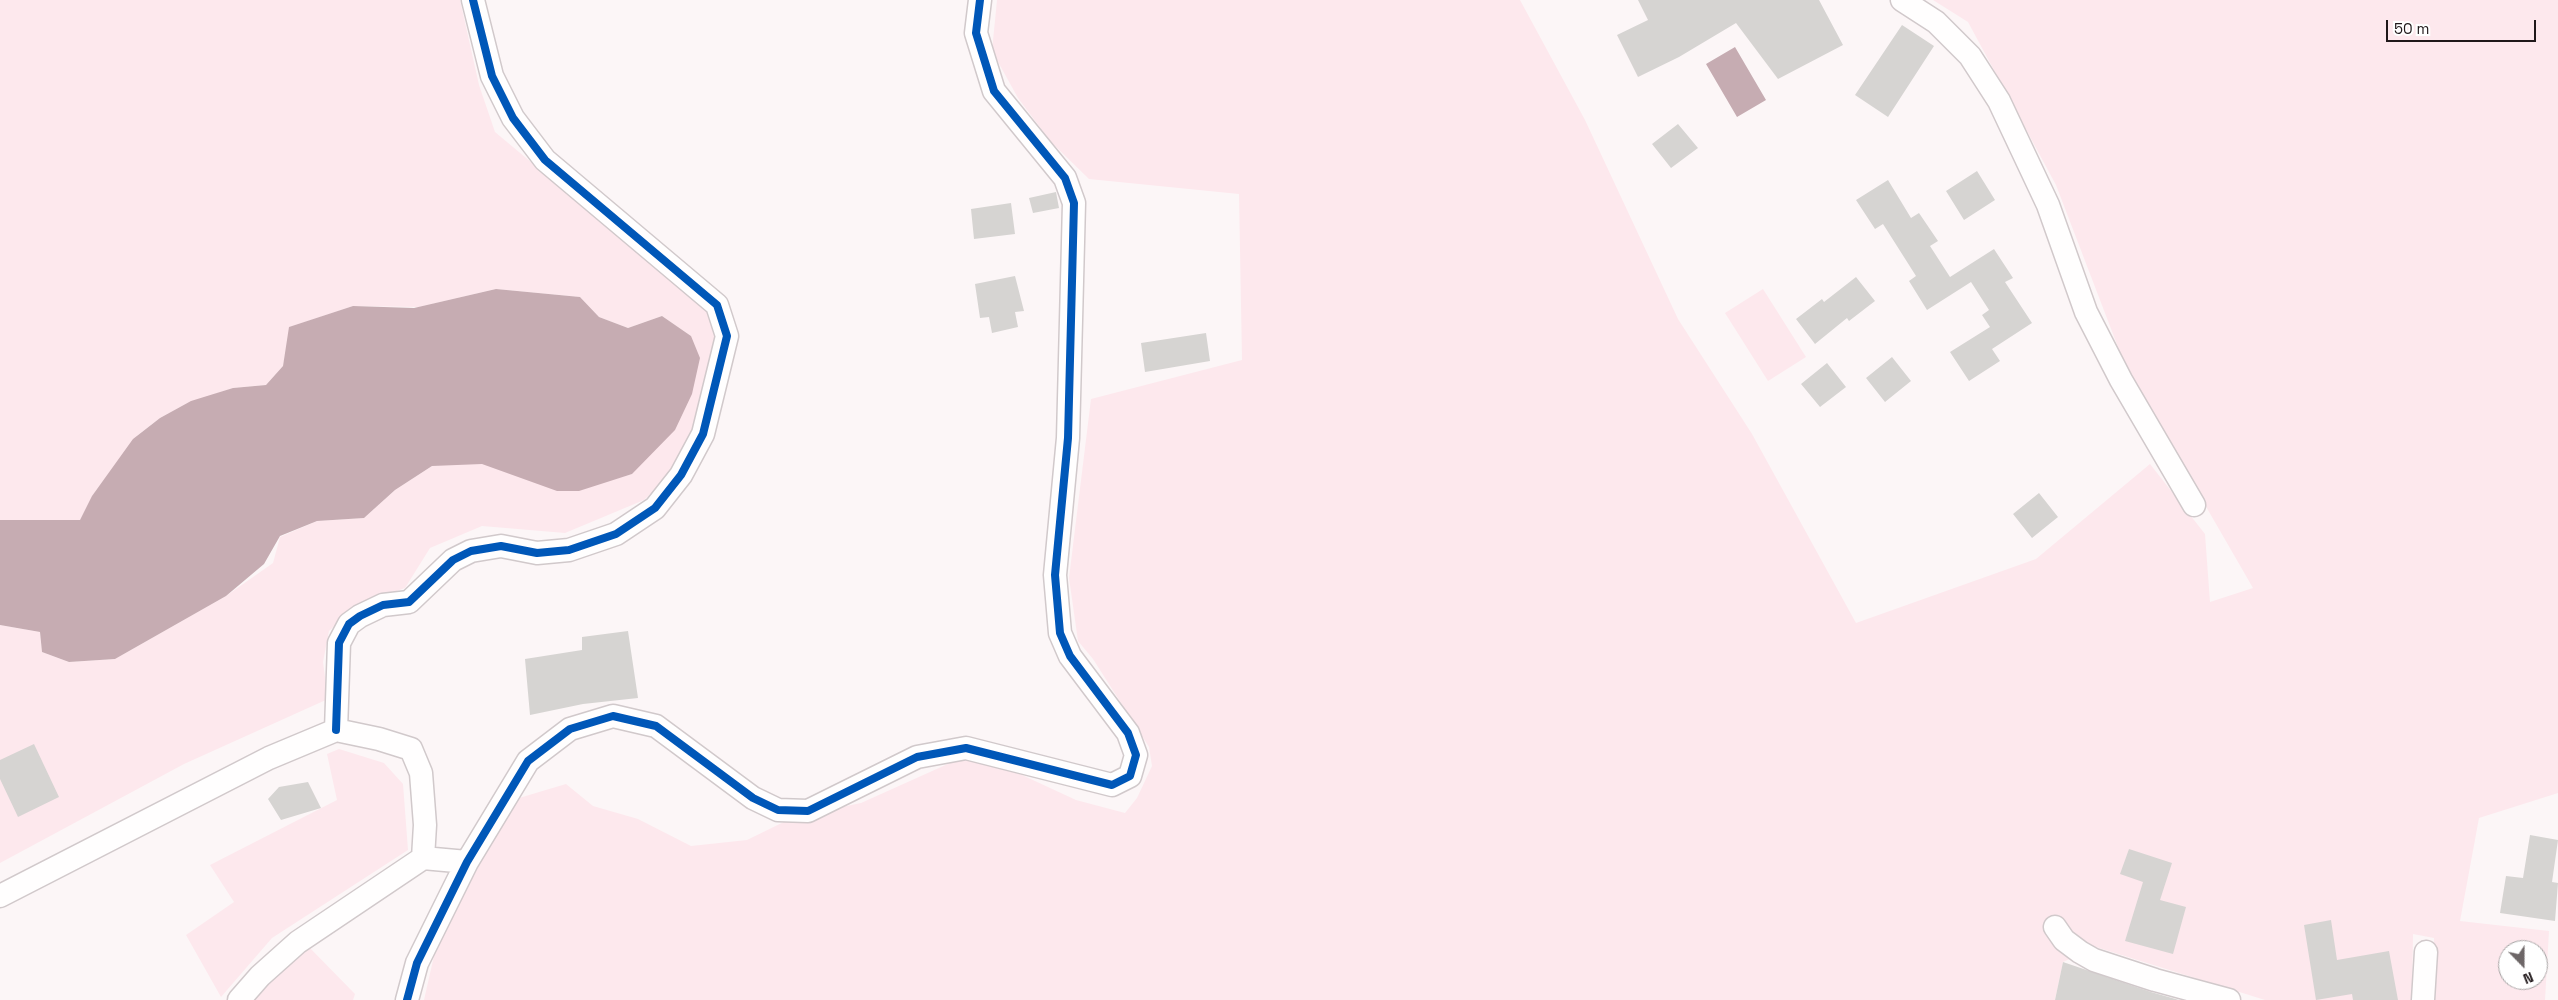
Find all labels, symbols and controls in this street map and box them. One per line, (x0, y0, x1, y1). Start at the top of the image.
scale bar (2388, 10, 2538, 42)
text: 50 m (2394, 19, 2429, 38)
north arrow (2498, 940, 2548, 990)
text: N (2521, 968, 2536, 988)

